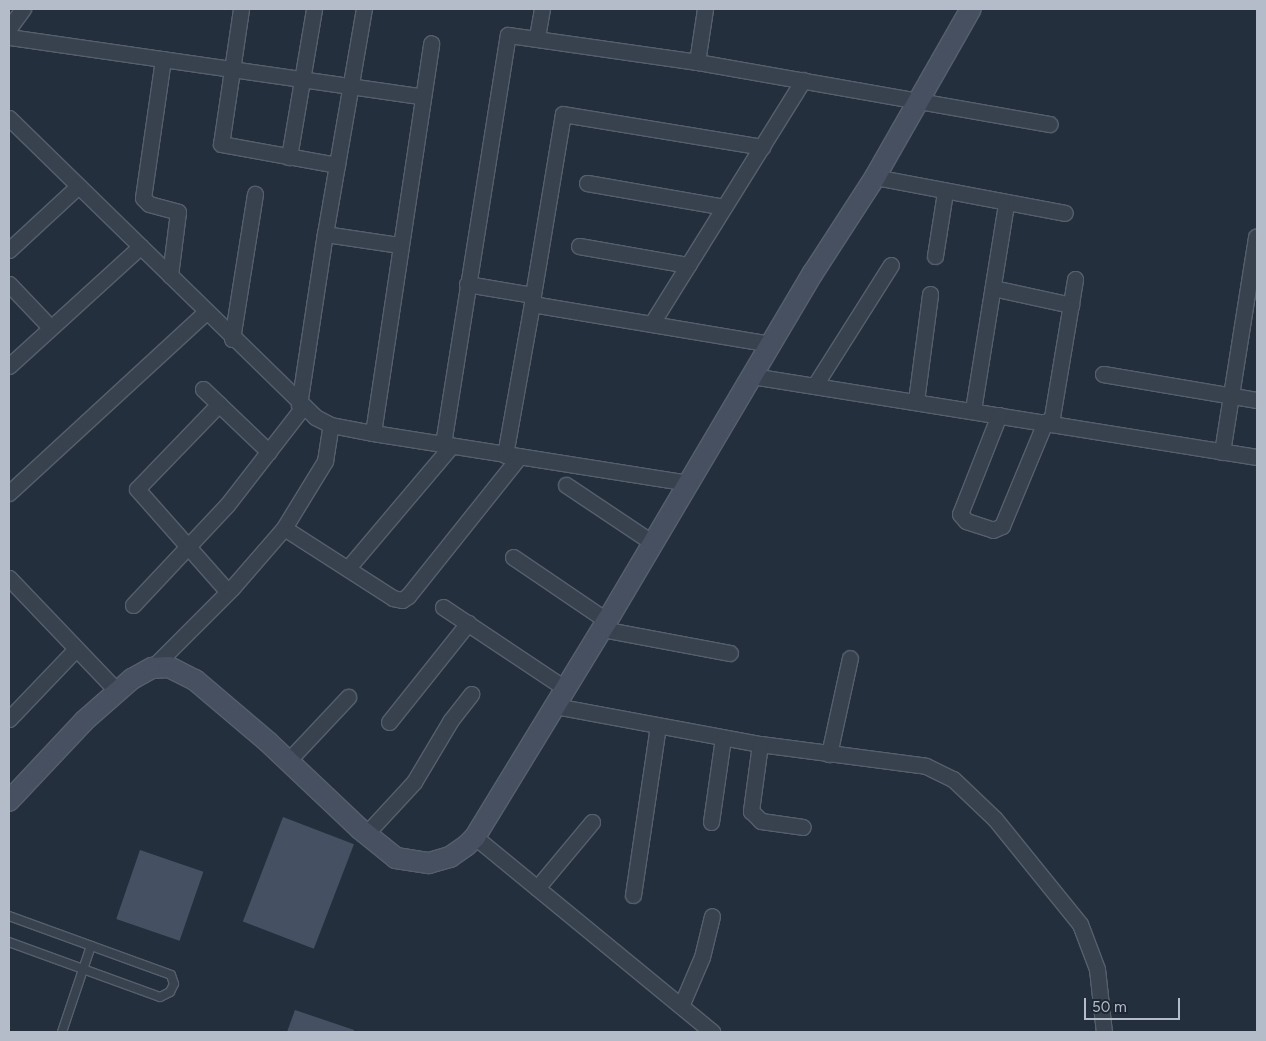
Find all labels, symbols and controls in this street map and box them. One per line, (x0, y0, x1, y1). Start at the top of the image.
scale bar (1086, 988, 1182, 1020)
text: 50 m (1092, 998, 1127, 1016)

